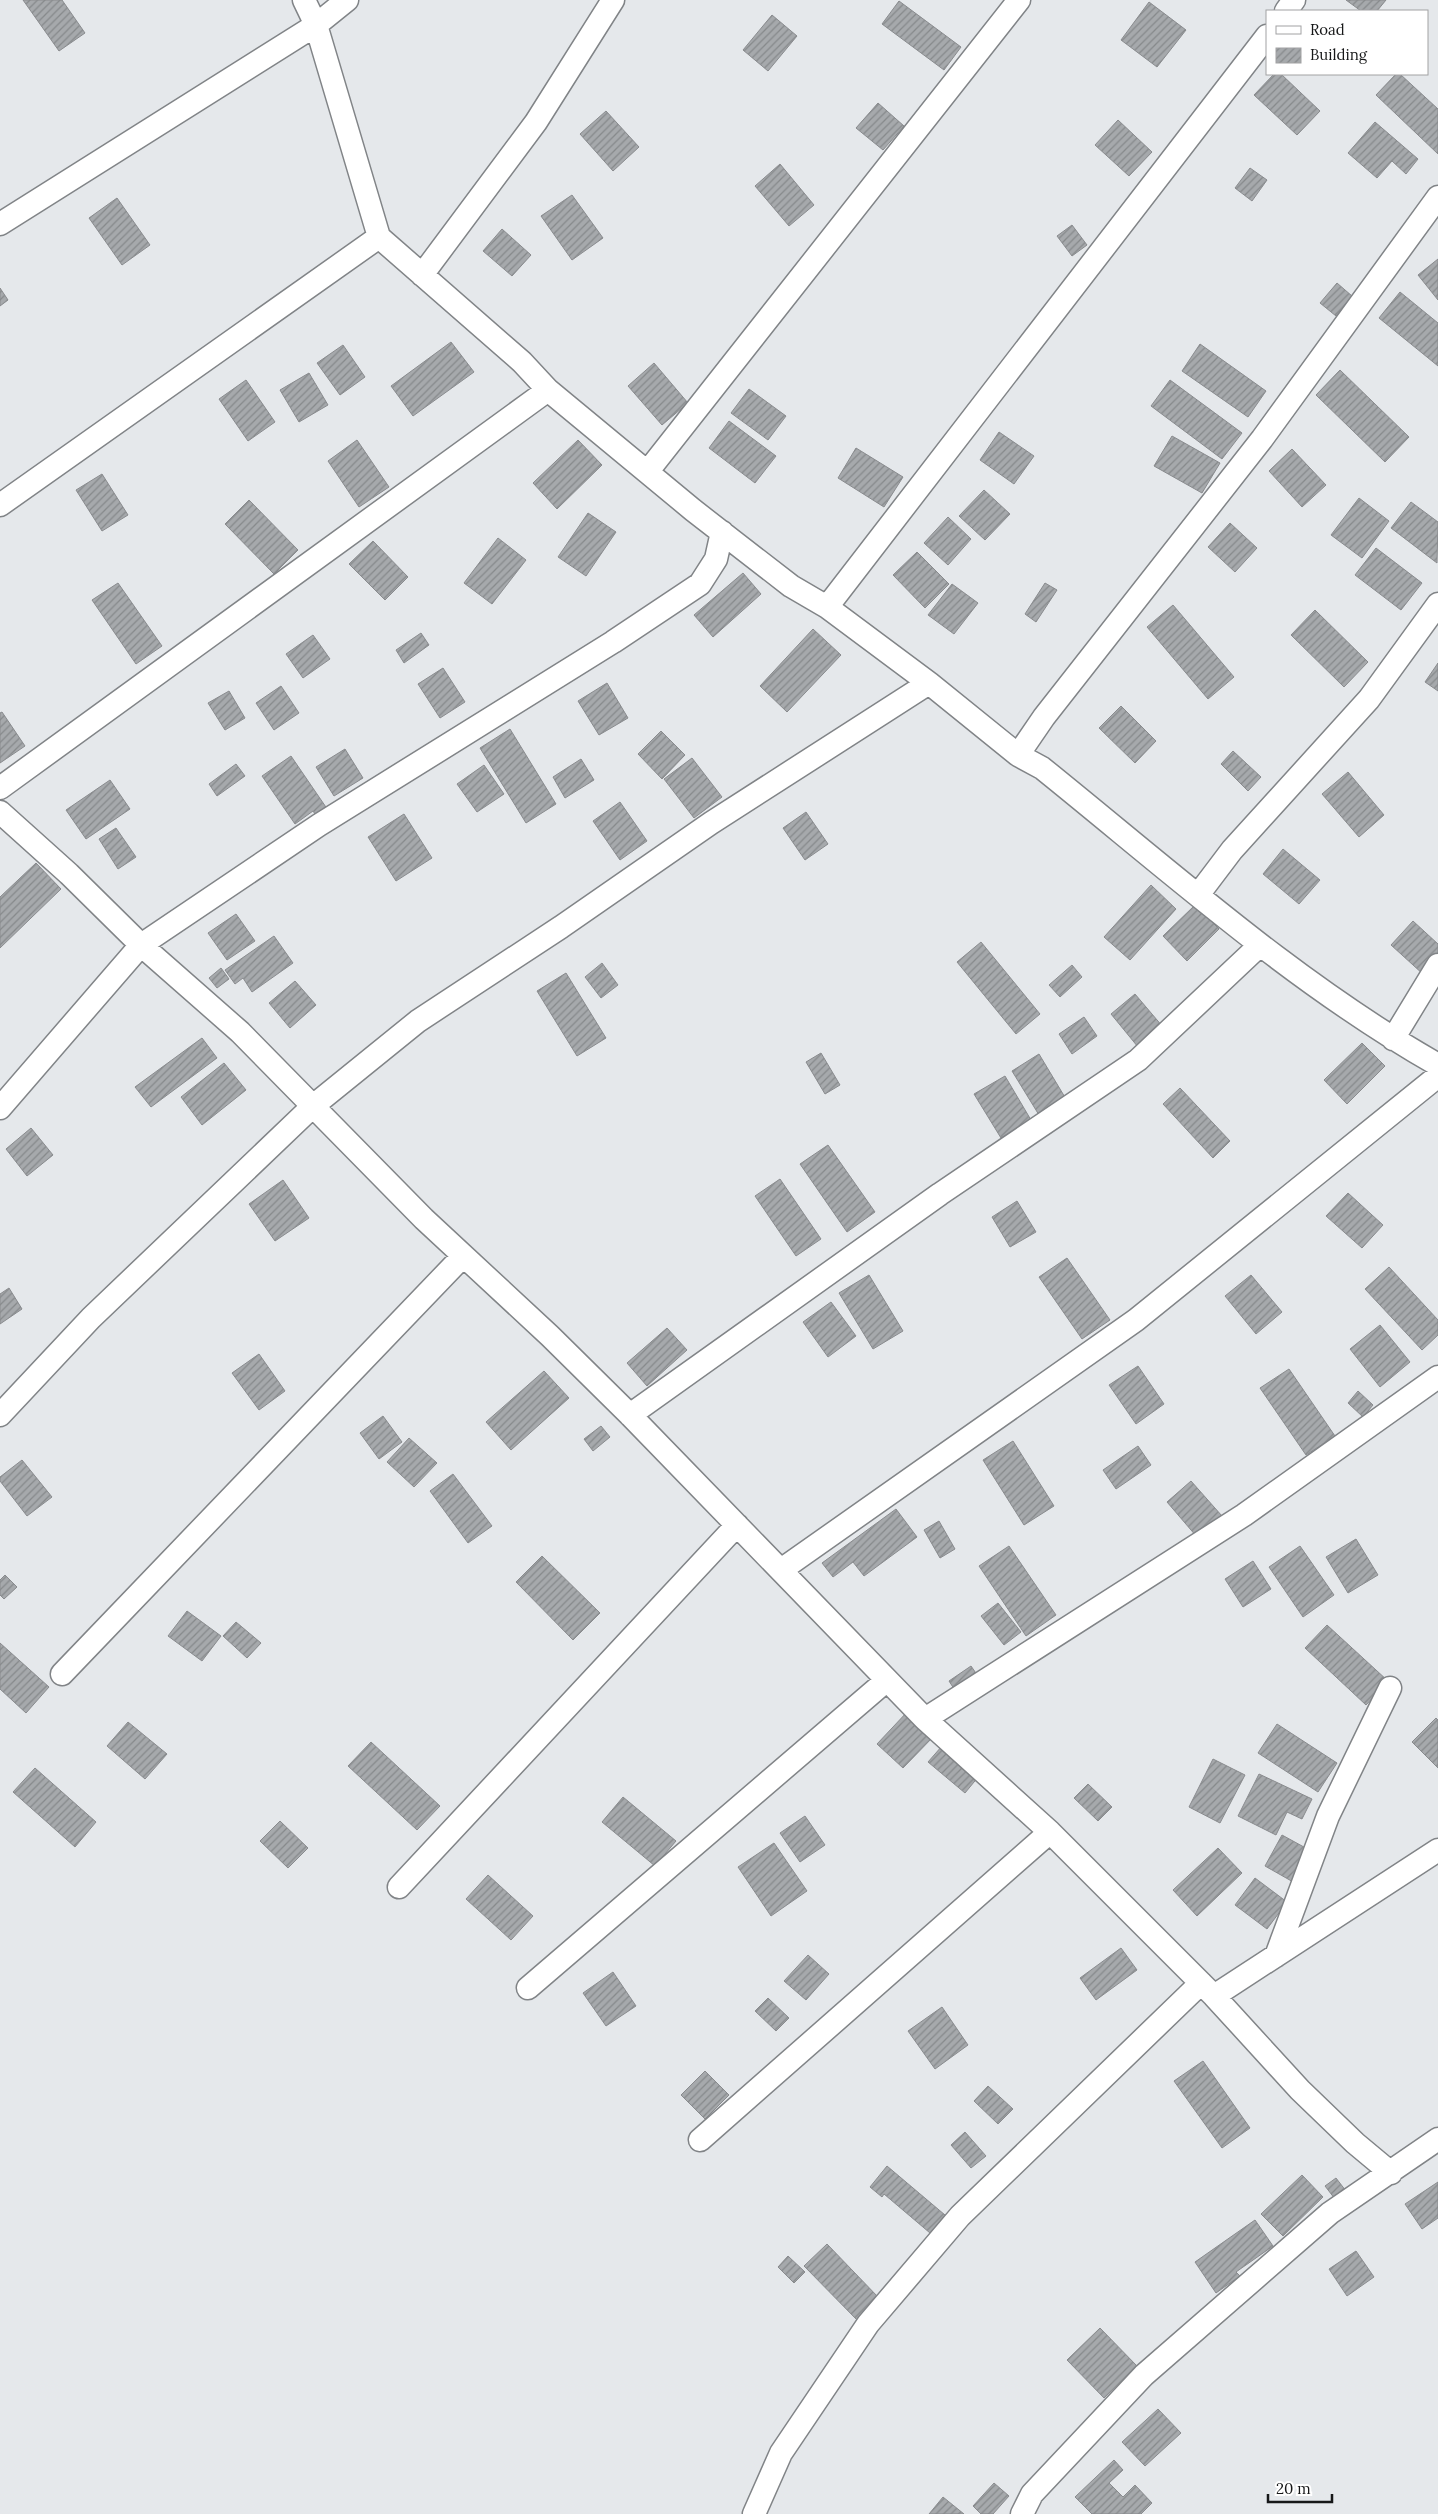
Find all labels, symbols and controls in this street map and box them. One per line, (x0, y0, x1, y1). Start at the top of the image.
legend (1266, 10, 1428, 75)
text: Road (1310, 20, 1345, 39)
text: Building (1310, 45, 1368, 64)
scale bar (1268, 2472, 1332, 2504)
text: 20 m (1276, 2479, 1311, 2498)

